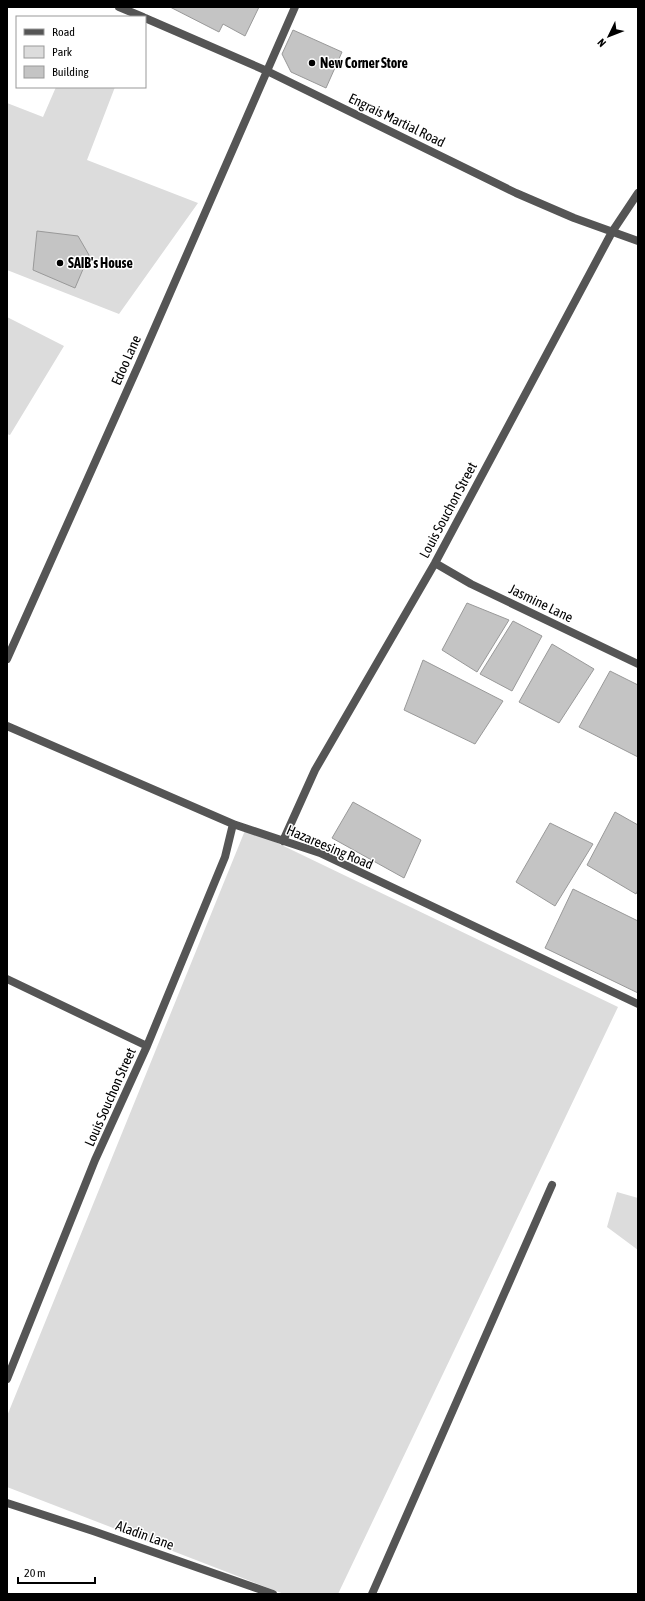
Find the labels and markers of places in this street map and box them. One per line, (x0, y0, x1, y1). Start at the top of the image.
place label: New Corner Store (320, 55, 408, 71)
marker: New Corner Store (307, 58, 317, 68)
place label: SAIB's House (68, 255, 133, 271)
marker: SAIB's House (55, 258, 65, 268)

